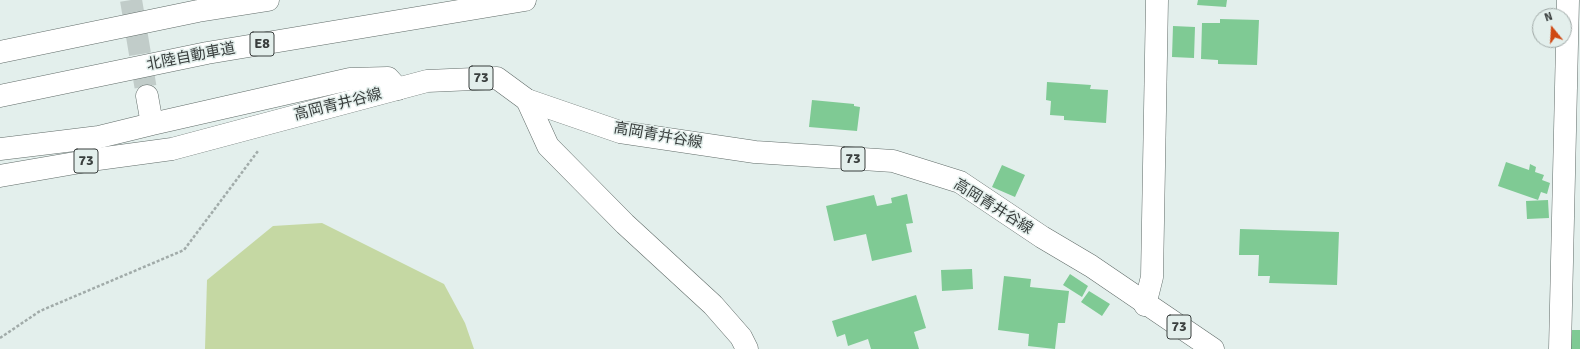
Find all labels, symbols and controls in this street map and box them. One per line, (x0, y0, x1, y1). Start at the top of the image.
north arrow (1532, 8, 1572, 48)
text: N (1543, 10, 1554, 24)
road number: E8 (250, 32, 274, 56)
street label: 北陸自動車道 (145, 40, 237, 74)
road number: 73 (469, 66, 493, 90)
street label: 高岡青井谷線 (292, 85, 384, 125)
street label: 高岡青井谷線 (612, 119, 704, 153)
road number: 73 (841, 147, 865, 171)
road number: 73 (74, 149, 98, 173)
street label: 高岡青井谷線 (950, 176, 1036, 238)
road number: 73 (1167, 315, 1191, 339)

